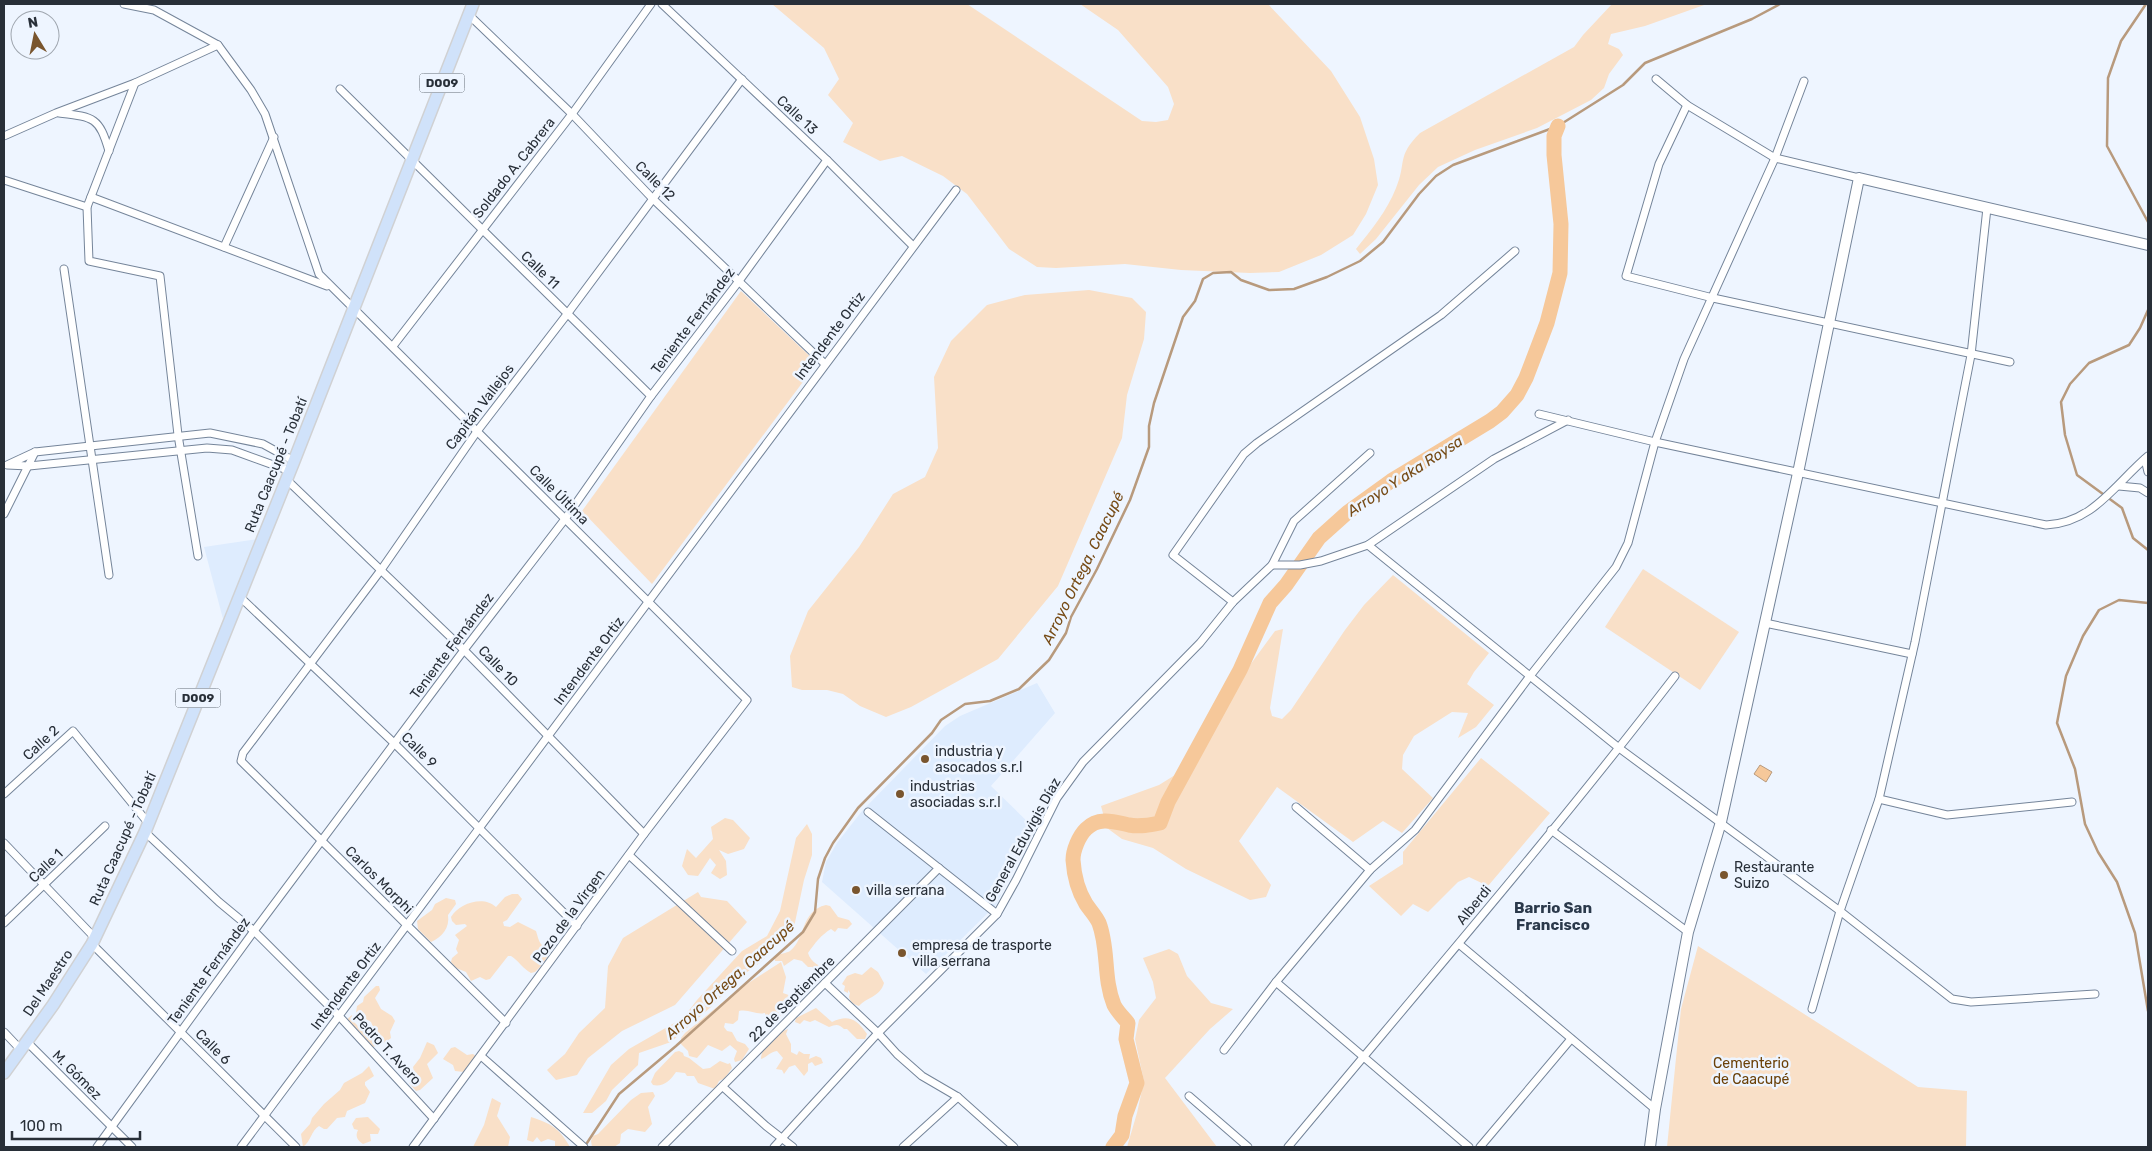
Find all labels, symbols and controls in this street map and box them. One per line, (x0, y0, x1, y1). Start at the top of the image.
north arrow (10, 10, 60, 60)
text: N (26, 13, 39, 32)
road number: D009 (420, 74, 464, 92)
street label: Calle 13 (773, 92, 821, 138)
street label: Soldado A. Cabrera (469, 114, 559, 222)
street label: Calle 12 (632, 158, 678, 204)
street label: Calle 11 (517, 248, 563, 292)
street label: Teniente Fernández (648, 265, 738, 377)
street label: Intendente Ortiz (791, 289, 869, 383)
street label: Capitán Vallejos (442, 361, 518, 453)
street label: Ruta Caacupé - Tobatí (241, 394, 311, 535)
water label: Arroyo Y aka Roysa (1343, 432, 1466, 521)
street label: Calle Última (526, 461, 593, 528)
water label: Arroyo Ortega, Caacupé (1038, 488, 1128, 648)
street label: Teniente Fernández (407, 590, 497, 702)
street label: Intendente Ortiz (550, 614, 628, 708)
street label: Calle 10 (475, 642, 522, 690)
road number: D009 (176, 688, 220, 708)
street label: Calle 2 (19, 722, 63, 764)
street label: Calle 9 (398, 729, 440, 771)
place label: industria y asocados s.r.l (935, 743, 1022, 776)
marker: industria y asocados s.r.l (919, 753, 931, 765)
street label: Ruta Caacupé - Tobatí (86, 769, 160, 908)
street label: General Eduvigis Díaz (982, 775, 1064, 905)
place label: industrias asociadas s.r.l (910, 778, 1001, 811)
marker: industrias asociadas s.r.l (894, 788, 906, 800)
street label: Carlos Morphi (341, 842, 417, 918)
street label: Calle 1 (25, 846, 67, 886)
place label: Restaurante Suizo (1734, 859, 1814, 892)
street label: Pozo de la Virgen (529, 866, 609, 966)
marker: Restaurante Suizo (1718, 869, 1730, 881)
place label: villa serrana (866, 882, 945, 899)
street label: Alberdi (1453, 882, 1495, 928)
marker: villa serrana (850, 884, 862, 896)
district label: Barrio San Francisco (1514, 899, 1592, 934)
street label: Teniente Fernández (164, 914, 254, 1028)
water label: Arroyo Ortega, Caacupé (661, 917, 799, 1043)
place label: empresa de trasporte villa serrana (912, 937, 1052, 970)
street label: Intendente Ortiz (307, 939, 385, 1033)
street label: Del Maestro (19, 946, 77, 1020)
marker: empresa de trasporte villa serrana (896, 947, 908, 959)
street label: 22 de Septiembre (745, 952, 839, 1046)
street label: Pedro T. Avero (349, 1009, 425, 1089)
street label: Calle 6 (192, 1026, 234, 1068)
street label: M. Gómez (49, 1047, 105, 1103)
park label: Cementerio de Caacupé (1713, 1055, 1790, 1088)
scale bar (12, 1108, 140, 1140)
text: 100 m (20, 1117, 62, 1135)

